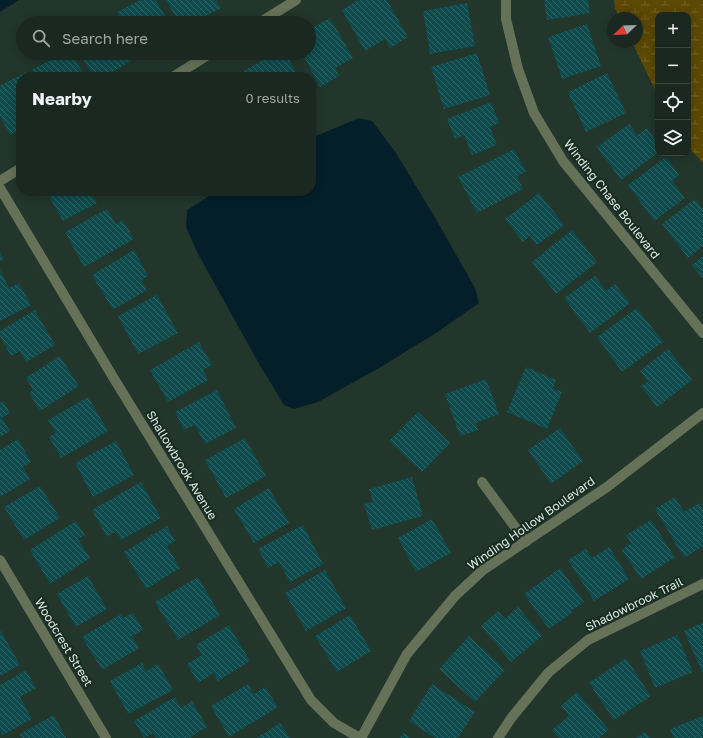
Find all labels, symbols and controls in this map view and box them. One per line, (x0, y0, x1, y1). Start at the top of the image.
north arrow (607, 12, 643, 48)
map controls (655, 12, 691, 156)
button: + (655, 12, 691, 48)
search box (16, 16, 316, 60)
icon: search (30, 27, 52, 49)
text: Search here (62, 29, 148, 47)
button: − (655, 48, 691, 84)
button: locate (655, 84, 691, 120)
text: Nearby (32, 88, 92, 109)
text: 0 results (245, 90, 300, 106)
button: layers (655, 120, 691, 156)
street label: Winding Chase Boulevard (561, 136, 663, 262)
street label: Shallowbrook Avenue (143, 408, 221, 522)
street label: Winding Hollow Boulevard (464, 473, 598, 573)
street label: Shadowbrook Trail (583, 574, 685, 634)
street label: Woodcrest Street (32, 595, 96, 689)

